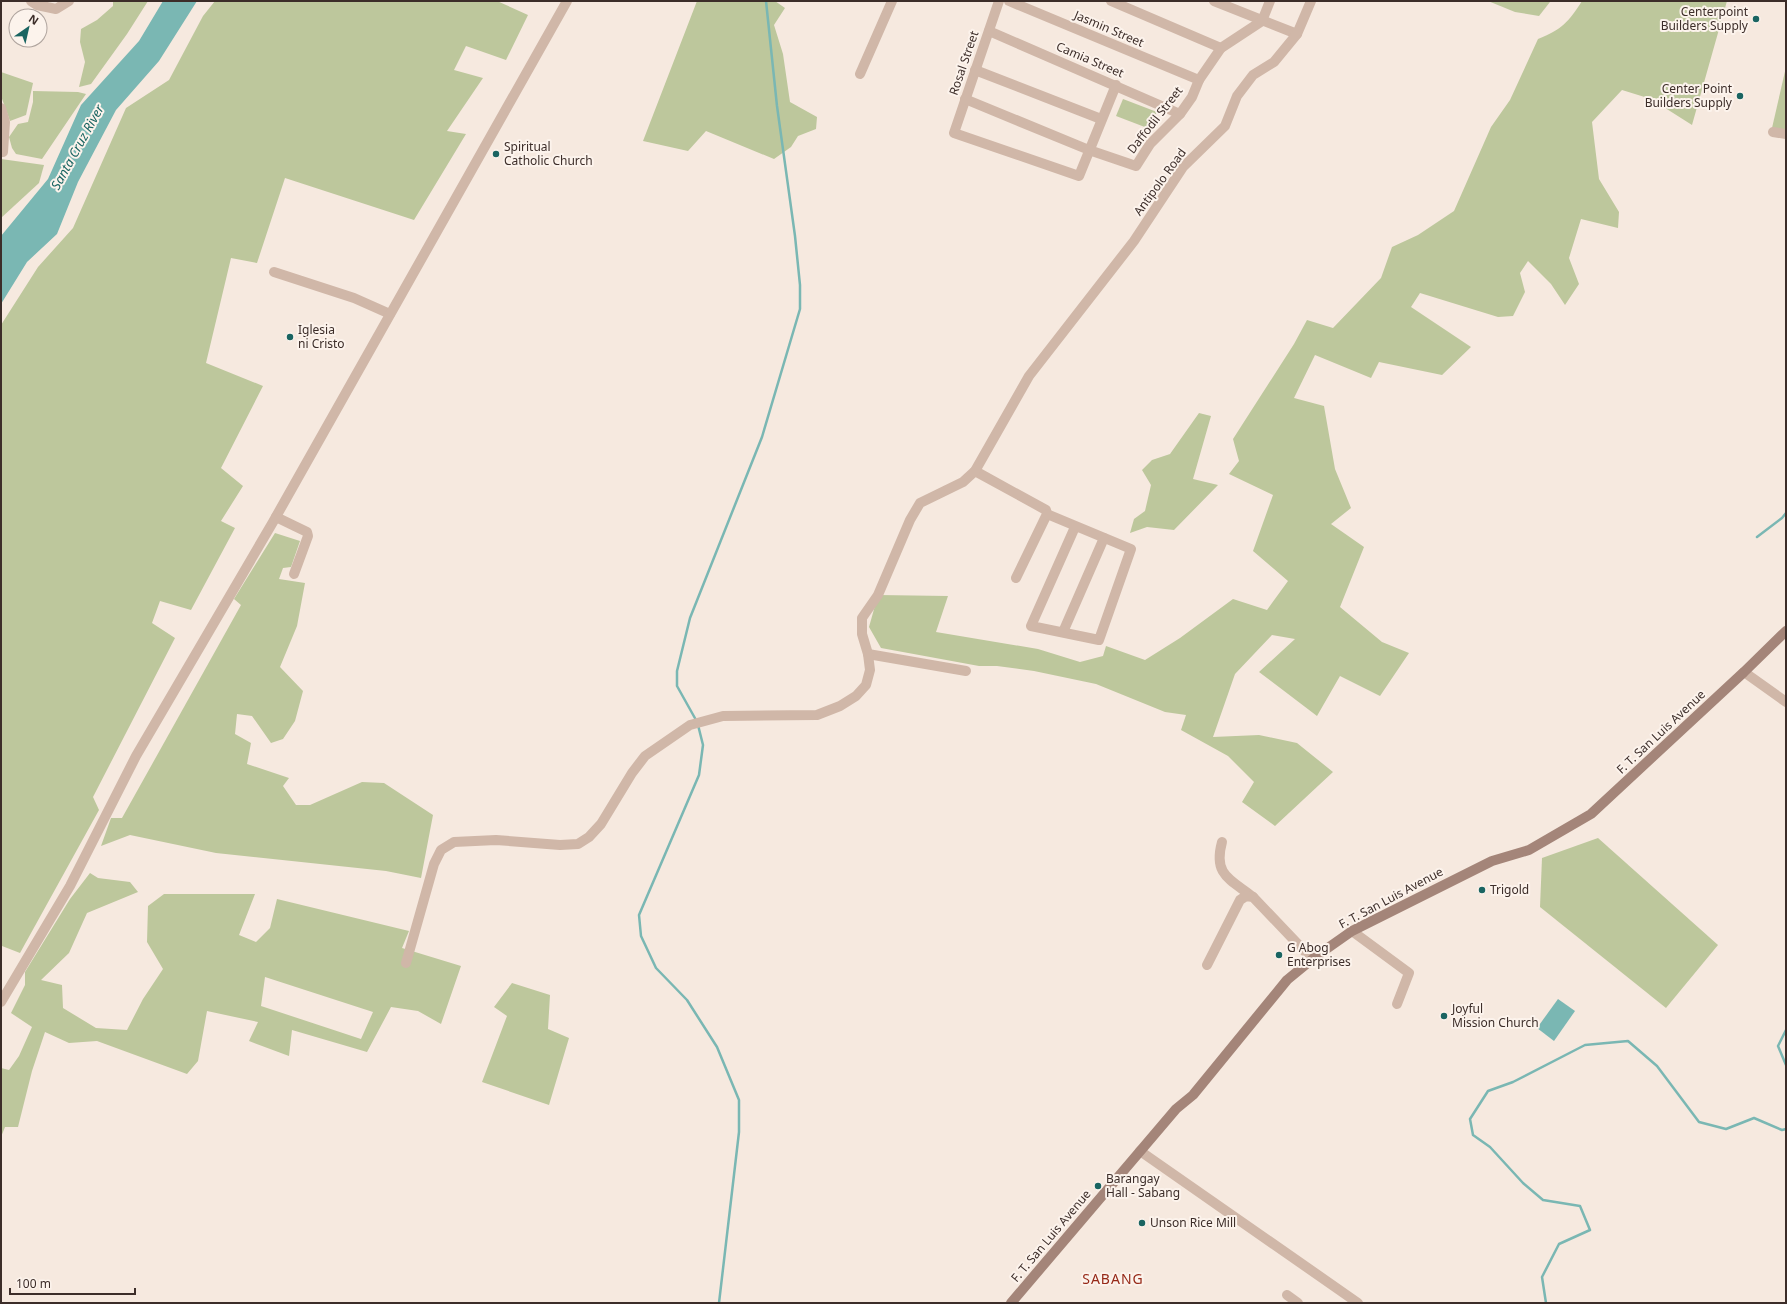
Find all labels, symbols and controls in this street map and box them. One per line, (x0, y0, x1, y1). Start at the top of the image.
place label: Centerpoint Builders Supply (1661, 3, 1749, 34)
street label: Jasmin Street (1071, 6, 1147, 51)
north arrow (8, 8, 48, 48)
text: N (26, 11, 42, 28)
marker: Centerpoint Builders Supply (1751, 14, 1761, 24)
street label: Rosal Street (945, 28, 983, 97)
street label: Camia Street (1054, 38, 1127, 82)
place label: Center Point Builders Supply (1645, 80, 1733, 111)
street label: Daffodil Street (1123, 82, 1187, 157)
marker: Center Point Builders Supply (1735, 91, 1745, 101)
water label: Santa Cruz River (46, 101, 108, 193)
place label: Spiritual Catholic Church (504, 138, 593, 169)
street label: Antipolo Road (1129, 145, 1190, 219)
marker: Spiritual Catholic Church (491, 149, 501, 159)
place label: Iglesia ni Cristo (298, 321, 345, 352)
marker: Iglesia ni Cristo (285, 332, 295, 342)
street label: F. T. San Luis Avenue (1613, 686, 1709, 777)
street label: F. T. San Luis Avenue (1336, 863, 1446, 932)
place label: Trigold (1490, 881, 1529, 898)
marker: Trigold (1477, 885, 1487, 895)
place label: G Abog Enterprises (1287, 939, 1351, 970)
marker: G Abog Enterprises (1274, 950, 1284, 960)
place label: Joyful Mission Church (1451, 1000, 1539, 1031)
marker: Joyful Mission Church (1439, 1011, 1449, 1021)
place label: Barangay Hall - Sabang (1106, 1170, 1180, 1201)
marker: Barangay Hall - Sabang (1093, 1181, 1103, 1191)
street label: F. T. San Luis Avenue (1007, 1186, 1094, 1285)
place label: Unson Rice Mill (1150, 1214, 1236, 1231)
marker: Unson Rice Mill (1137, 1218, 1147, 1228)
district label: SABANG (1082, 1269, 1144, 1288)
scale bar (10, 1270, 135, 1296)
text: 100 m (16, 1275, 51, 1292)

